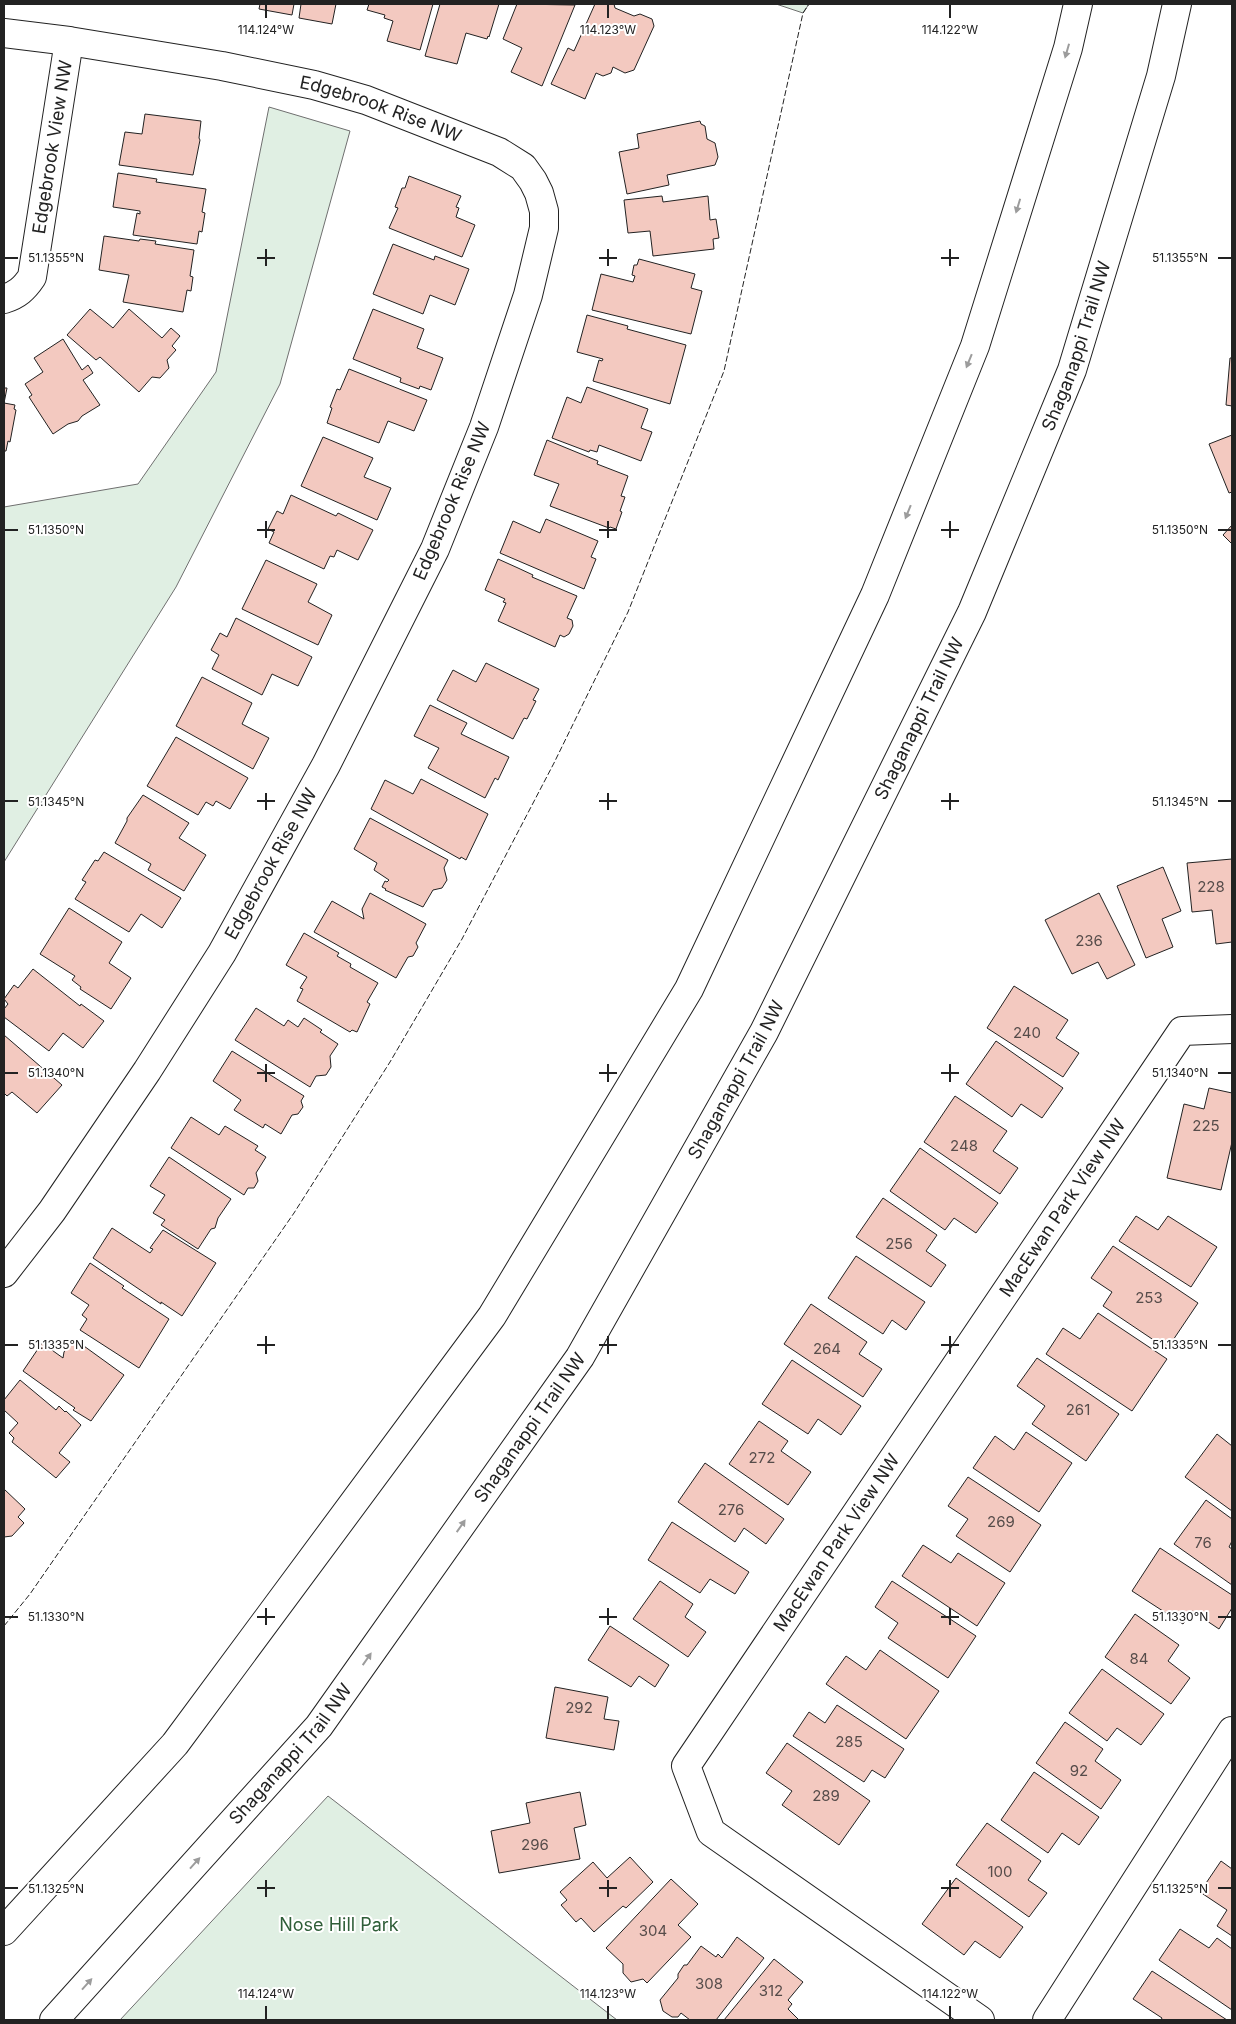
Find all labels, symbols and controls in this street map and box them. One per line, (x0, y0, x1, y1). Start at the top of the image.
text: 114.124°W (238, 22, 294, 37)
text: 114.123°W (580, 22, 636, 37)
text: 114.122°W (922, 22, 978, 37)
one-way arrow (1062, 44, 1070, 59)
street label: Edgebrook View NW (28, 58, 76, 235)
street label: Edgebrook Rise NW (298, 71, 465, 146)
one-way arrow (1014, 199, 1022, 214)
text: 51.1355°N (28, 250, 84, 265)
text: 51.1355°N (1152, 250, 1208, 265)
street label: Shaganappi Trail NW (1037, 258, 1114, 434)
one-way arrow (964, 354, 972, 368)
street label: Edgebrook Rise NW (409, 418, 494, 583)
one-way arrow (904, 505, 912, 519)
text: 51.1350°N (28, 522, 84, 537)
text: 51.1350°N (1152, 522, 1208, 537)
street label: Shaganappi Trail NW (870, 634, 968, 803)
street label: Edgebrook Rise NW (220, 784, 321, 943)
text: 51.1345°N (28, 794, 84, 809)
text: 51.1345°N (1152, 794, 1208, 809)
house number: 228 (1197, 877, 1225, 896)
house number: 236 (1075, 931, 1103, 950)
street label: Shaganappi Trail NW (683, 997, 788, 1163)
house number: 240 (1013, 1023, 1041, 1042)
text: 51.1340°N (28, 1065, 84, 1080)
text: 51.1340°N (1152, 1065, 1208, 1080)
street label: MacEwan Park View NW (995, 1115, 1130, 1300)
house number: 225 (1192, 1116, 1220, 1135)
house number: 248 (950, 1136, 978, 1155)
house number: 256 (885, 1234, 913, 1253)
house number: 253 (1135, 1288, 1163, 1307)
text: 51.1335°N (28, 1337, 84, 1352)
text: 51.1335°N (1152, 1337, 1208, 1352)
house number: 264 (813, 1339, 841, 1358)
street label: Shaganappi Trail NW (469, 1349, 590, 1506)
house number: 261 (1066, 1400, 1090, 1419)
house number: 272 (749, 1448, 775, 1467)
street label: MacEwan Park View NW (769, 1450, 904, 1635)
house number: 276 (718, 1500, 744, 1519)
house number: 269 (987, 1512, 1015, 1531)
one-way arrow (456, 1519, 466, 1533)
house number: 76 (1194, 1533, 1212, 1552)
text: 51.1330°N (28, 1609, 84, 1624)
text: 51.1330°N (1152, 1609, 1208, 1624)
house number: 84 (1130, 1649, 1148, 1668)
one-way arrow (362, 1652, 372, 1665)
street label: Shaganappi Trail NW (224, 1679, 356, 1828)
house number: 292 (565, 1698, 593, 1717)
house number: 285 (835, 1732, 863, 1751)
house number: 92 (1070, 1761, 1088, 1780)
house number: 289 (812, 1786, 840, 1805)
house number: 296 (521, 1835, 549, 1854)
one-way arrow (189, 1858, 201, 1870)
house number: 100 (987, 1862, 1013, 1881)
text: 51.1325°N (28, 1881, 84, 1896)
text: 51.1325°N (1152, 1881, 1208, 1896)
park label: Nose Hill Park (279, 1914, 399, 1935)
house number: 304 (639, 1921, 667, 1940)
house number: 308 (695, 1974, 723, 1993)
one-way arrow (81, 1978, 92, 1991)
house number: 312 (759, 1981, 783, 2000)
text: 114.124°W (238, 1986, 294, 2001)
text: 114.123°W (580, 1986, 636, 2001)
text: 114.122°W (922, 1986, 978, 2001)

